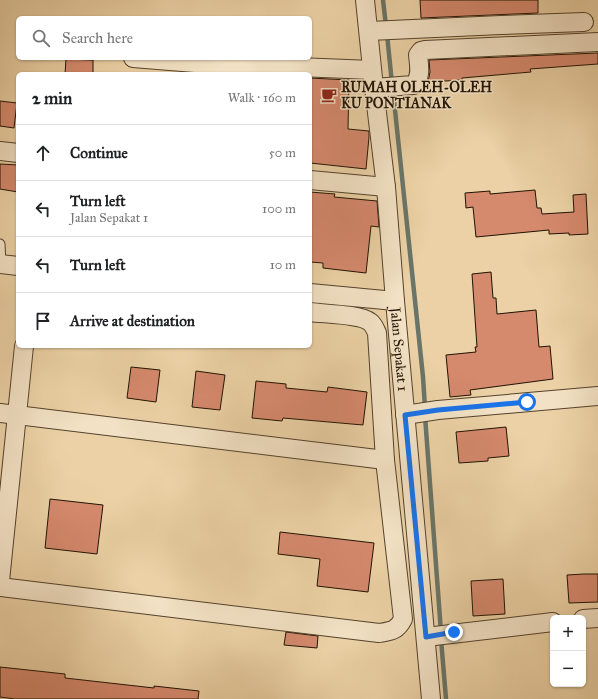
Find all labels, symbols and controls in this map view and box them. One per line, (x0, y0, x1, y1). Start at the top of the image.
search box (16, 16, 312, 60)
icon: search (30, 27, 52, 49)
text: Search here (62, 29, 133, 47)
place label: RUMAH OLEH-OLEH KU PONTIANAK (341, 79, 492, 112)
cafe icon: RUMAH OLEH-OLEH KU PONTIANAK (320, 86, 338, 104)
text: 2 min (32, 88, 72, 109)
text: Walk · 160 m (228, 90, 296, 106)
icon: ahead (32, 142, 54, 164)
text: Continue (70, 144, 128, 162)
text: 50 m (269, 145, 296, 161)
text: Turn left (70, 192, 126, 210)
icon: left (32, 198, 54, 220)
text: 100 m (262, 201, 296, 217)
text: Jalan Sepakat 1 (70, 210, 148, 226)
icon: left (32, 254, 54, 276)
text: Turn left (70, 256, 126, 274)
text: 10 m (270, 257, 296, 273)
street label: Jalan Sepakat 1 (385, 305, 411, 393)
icon: arrive (32, 310, 54, 332)
text: Arrive at destination (70, 312, 195, 330)
route start (518, 393, 536, 411)
map controls (550, 615, 586, 687)
button: + (550, 615, 586, 651)
route end (445, 623, 463, 641)
button: − (550, 651, 586, 687)

